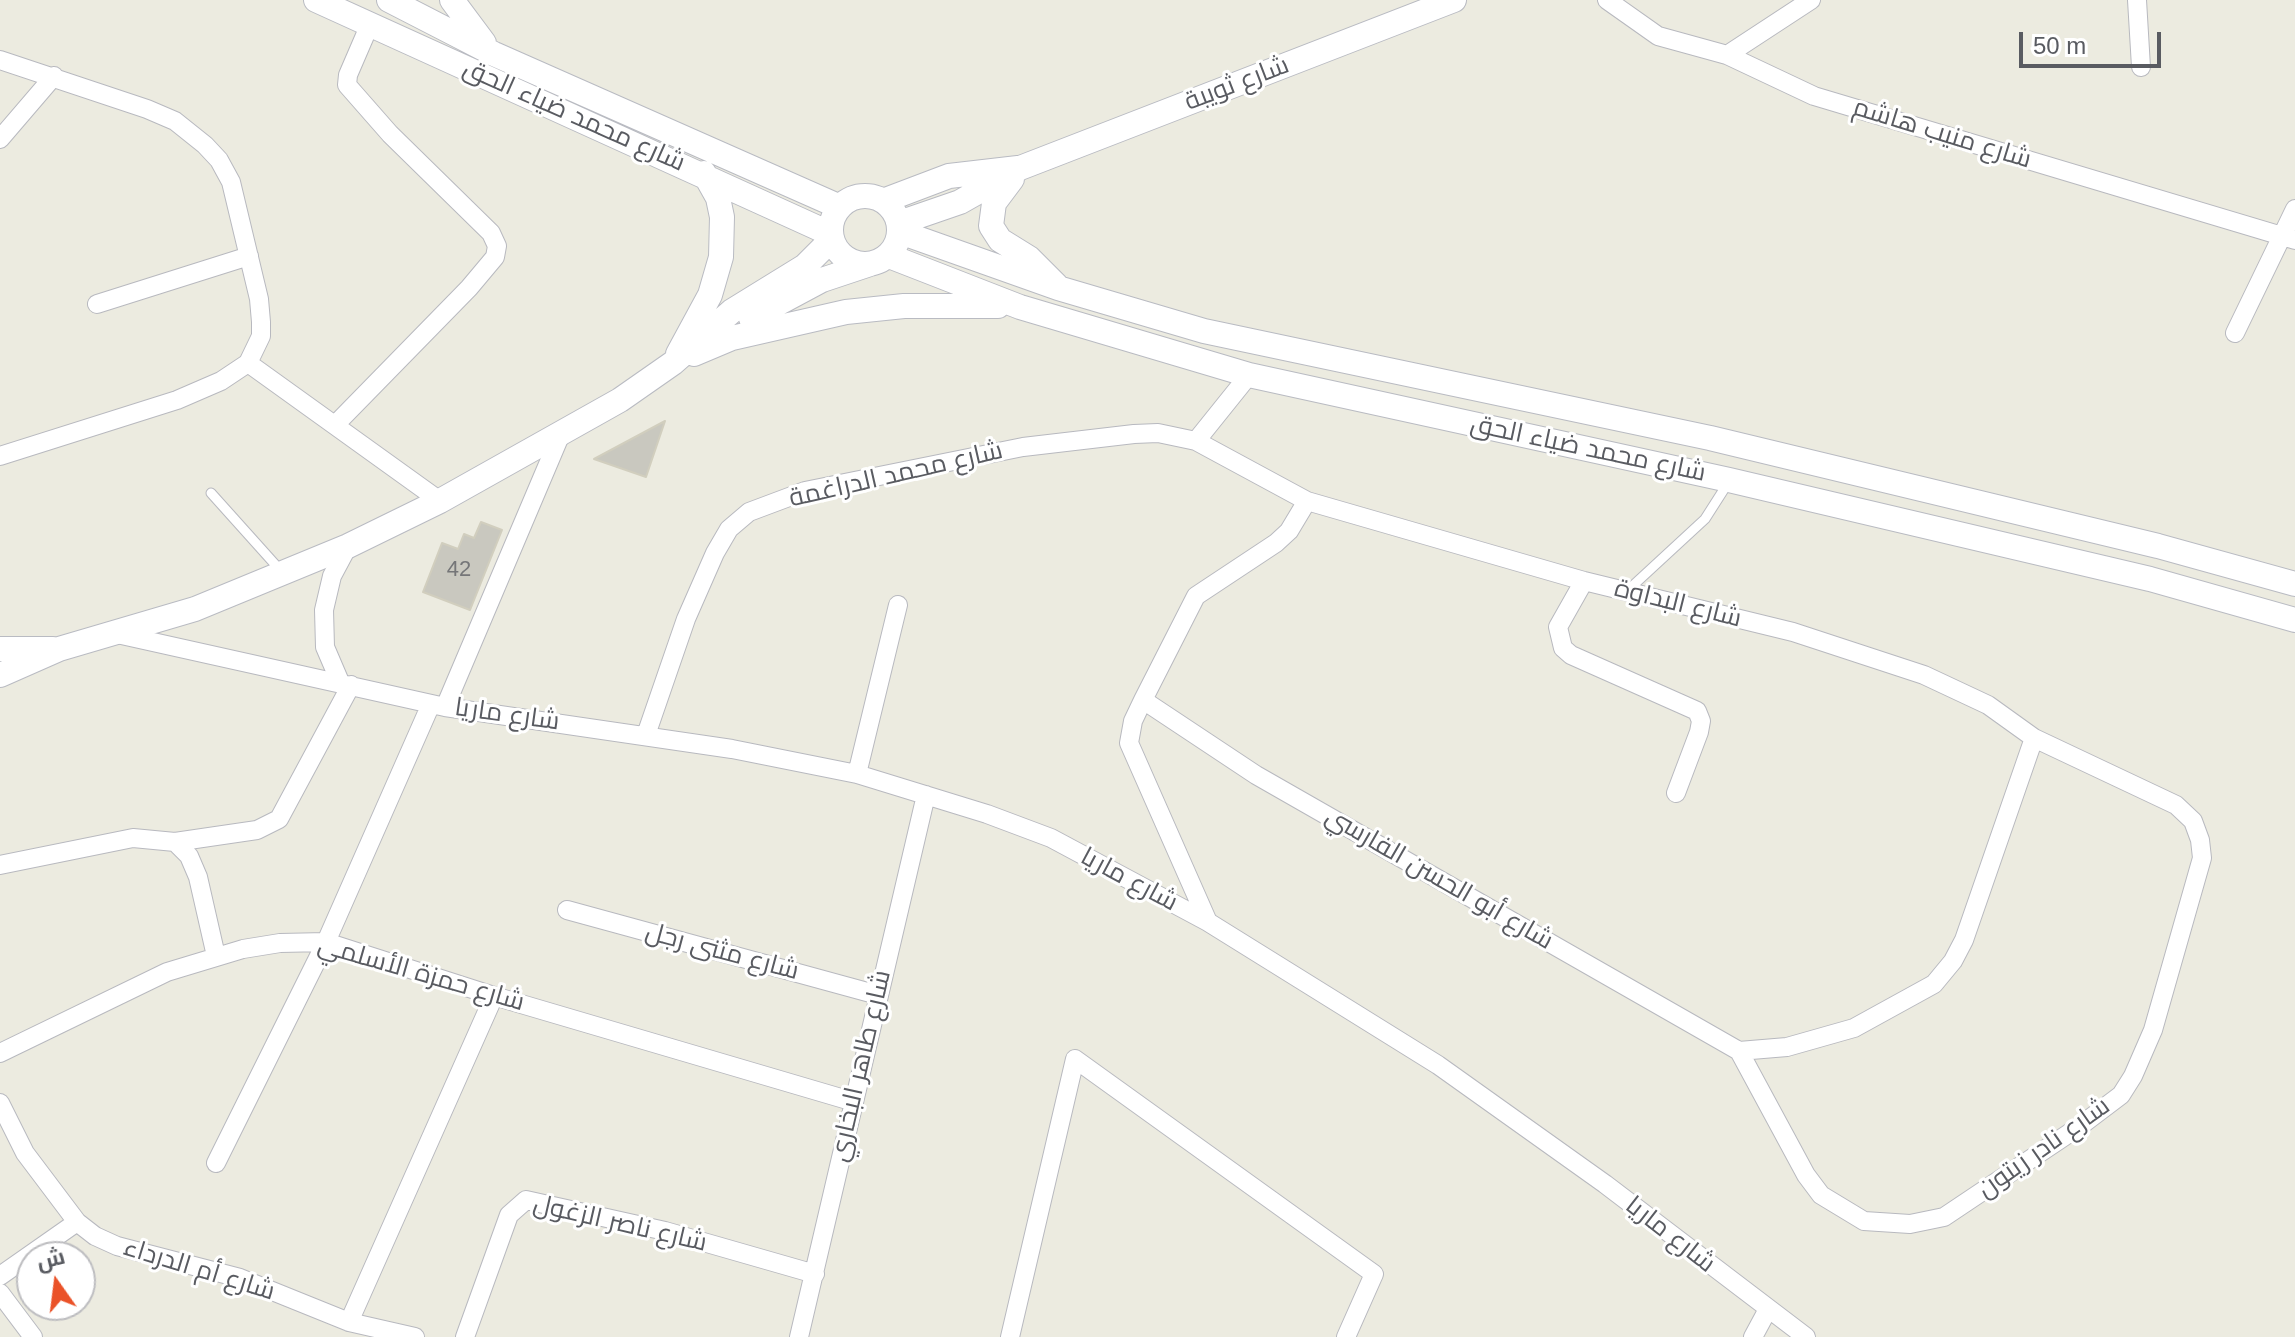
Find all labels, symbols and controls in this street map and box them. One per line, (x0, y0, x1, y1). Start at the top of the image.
scale bar (2023, 16, 2165, 66)
text: 50 m (2033, 32, 2086, 59)
street label: شارع ثويبة (1180, 50, 1294, 118)
street label: شارع محمد ضياء الحق (458, 53, 690, 179)
street label: شارع منيب هاشم (1849, 92, 2035, 176)
street label: شارع محمد ضياء الحق (1468, 409, 1708, 489)
street label: شارع محمد الدراغمة (786, 435, 1006, 515)
house number: 42 (447, 557, 471, 583)
street label: شارع البداوة (1611, 573, 1745, 635)
street label: شارع ماريا (453, 692, 561, 738)
street label: شارع أبو الحسن الفارسي (1319, 801, 1559, 957)
street label: شارع ماريا (1075, 841, 1183, 919)
street label: شارع مثنى رجل (642, 917, 802, 987)
street label: شارع حمزة الأسلمي (314, 930, 528, 1018)
street label: شارع طاهر البخاري (824, 967, 898, 1165)
street label: شارع نادر زيتون (1972, 1091, 2116, 1205)
street label: شارع ناصر الزغول (530, 1189, 710, 1259)
street label: شارع ماريا (1619, 1190, 1721, 1280)
street label: شارع أم الدرداء (120, 1232, 278, 1308)
north arrow (16, 1241, 96, 1321)
text: ش (34, 1244, 67, 1275)

